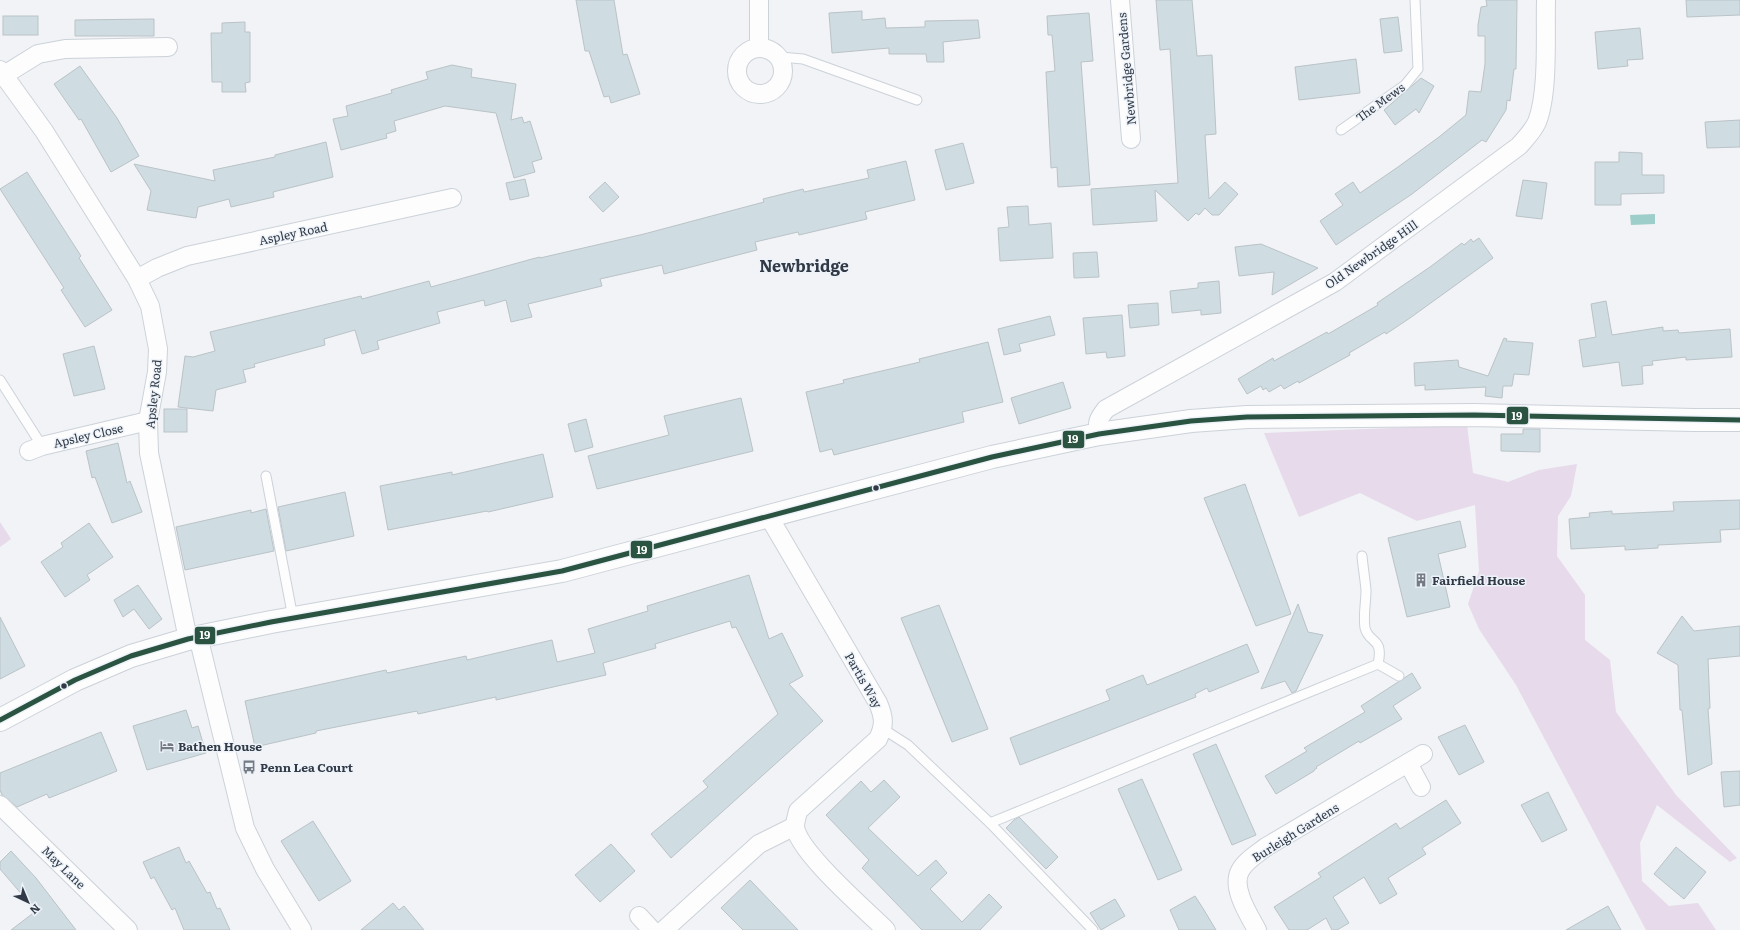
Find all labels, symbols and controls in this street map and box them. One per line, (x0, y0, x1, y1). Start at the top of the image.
street label: Newbridge Gardens (1112, 12, 1140, 126)
street label: The Mews (1352, 78, 1409, 126)
street label: Old Newbridge Hill (1321, 215, 1421, 293)
street label: Aspley Road (257, 217, 330, 249)
district label: Newbridge (759, 253, 849, 277)
street label: Apsley Road (140, 358, 166, 430)
line badge: 19 (1506, 406, 1529, 425)
text: 19 (1512, 407, 1522, 423)
street label: Apsley Close (51, 418, 125, 452)
line badge: 19 (1062, 430, 1085, 449)
text: 19 (1068, 430, 1078, 446)
unlabelled marker (871, 483, 881, 493)
line badge: 19 (630, 540, 653, 559)
text: 19 (637, 541, 647, 557)
place label: Fairfield House (1432, 571, 1525, 589)
building icon: Fairfield House (1413, 572, 1429, 588)
line badge: 19 (194, 626, 216, 645)
text: 19 (200, 626, 210, 642)
street label: Partis Way (841, 649, 887, 711)
unlabelled marker (59, 681, 69, 691)
place label: Bathen House (178, 737, 262, 755)
hotel icon: Bathen House (159, 738, 175, 754)
place label: Penn Lea Court (260, 758, 354, 776)
bus stop icon: Penn Lea Court (241, 759, 257, 775)
street label: Burleigh Gardens (1248, 798, 1342, 866)
street label: May Lane (38, 841, 90, 893)
north arrow (8, 882, 48, 922)
text: N (27, 901, 45, 919)

